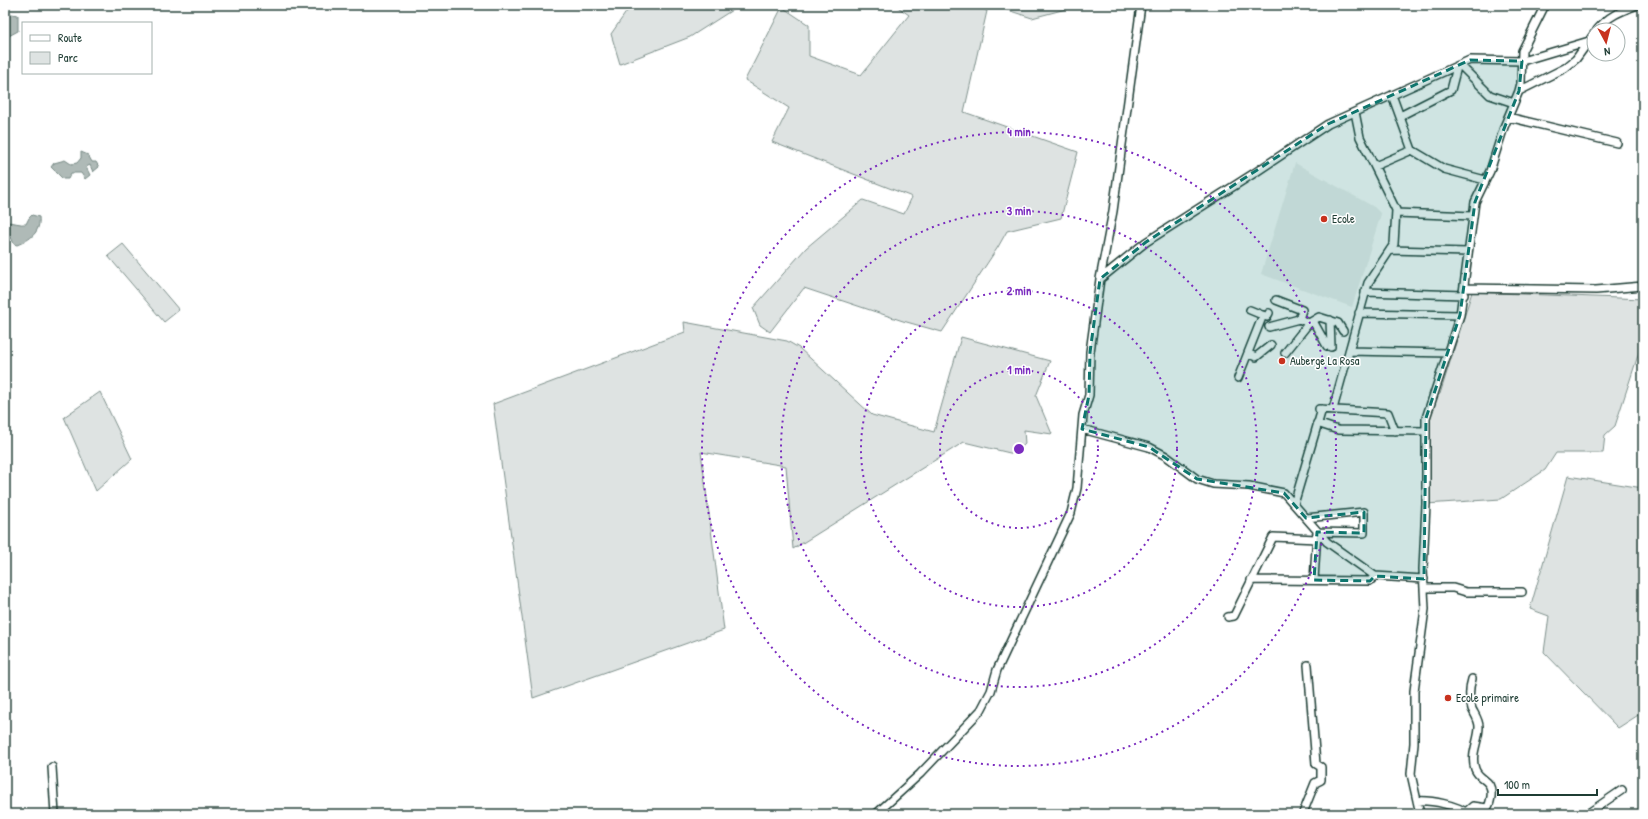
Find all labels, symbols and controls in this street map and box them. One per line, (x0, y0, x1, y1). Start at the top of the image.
legend (22, 22, 152, 74)
north arrow (1586, 22, 1626, 62)
text: Route (58, 29, 82, 46)
text: N (1603, 45, 1611, 59)
text: Parc (58, 49, 78, 66)
text: 4 min (1007, 123, 1031, 140)
text: 3 min (1007, 202, 1032, 219)
place label: Ecole (1332, 210, 1355, 227)
marker: Ecole (1319, 214, 1329, 224)
text: 2 min (1007, 282, 1032, 299)
place label: Auberge La Rosa (1290, 352, 1360, 369)
marker: Auberge La Rosa (1277, 356, 1287, 366)
text: 1 min (1007, 361, 1031, 378)
centre of rings (1012, 442, 1026, 456)
place label: Ecole primaire (1456, 689, 1519, 706)
marker: Ecole primaire (1443, 693, 1453, 703)
scale bar (1498, 771, 1597, 797)
text: 100 m (1504, 776, 1530, 793)

